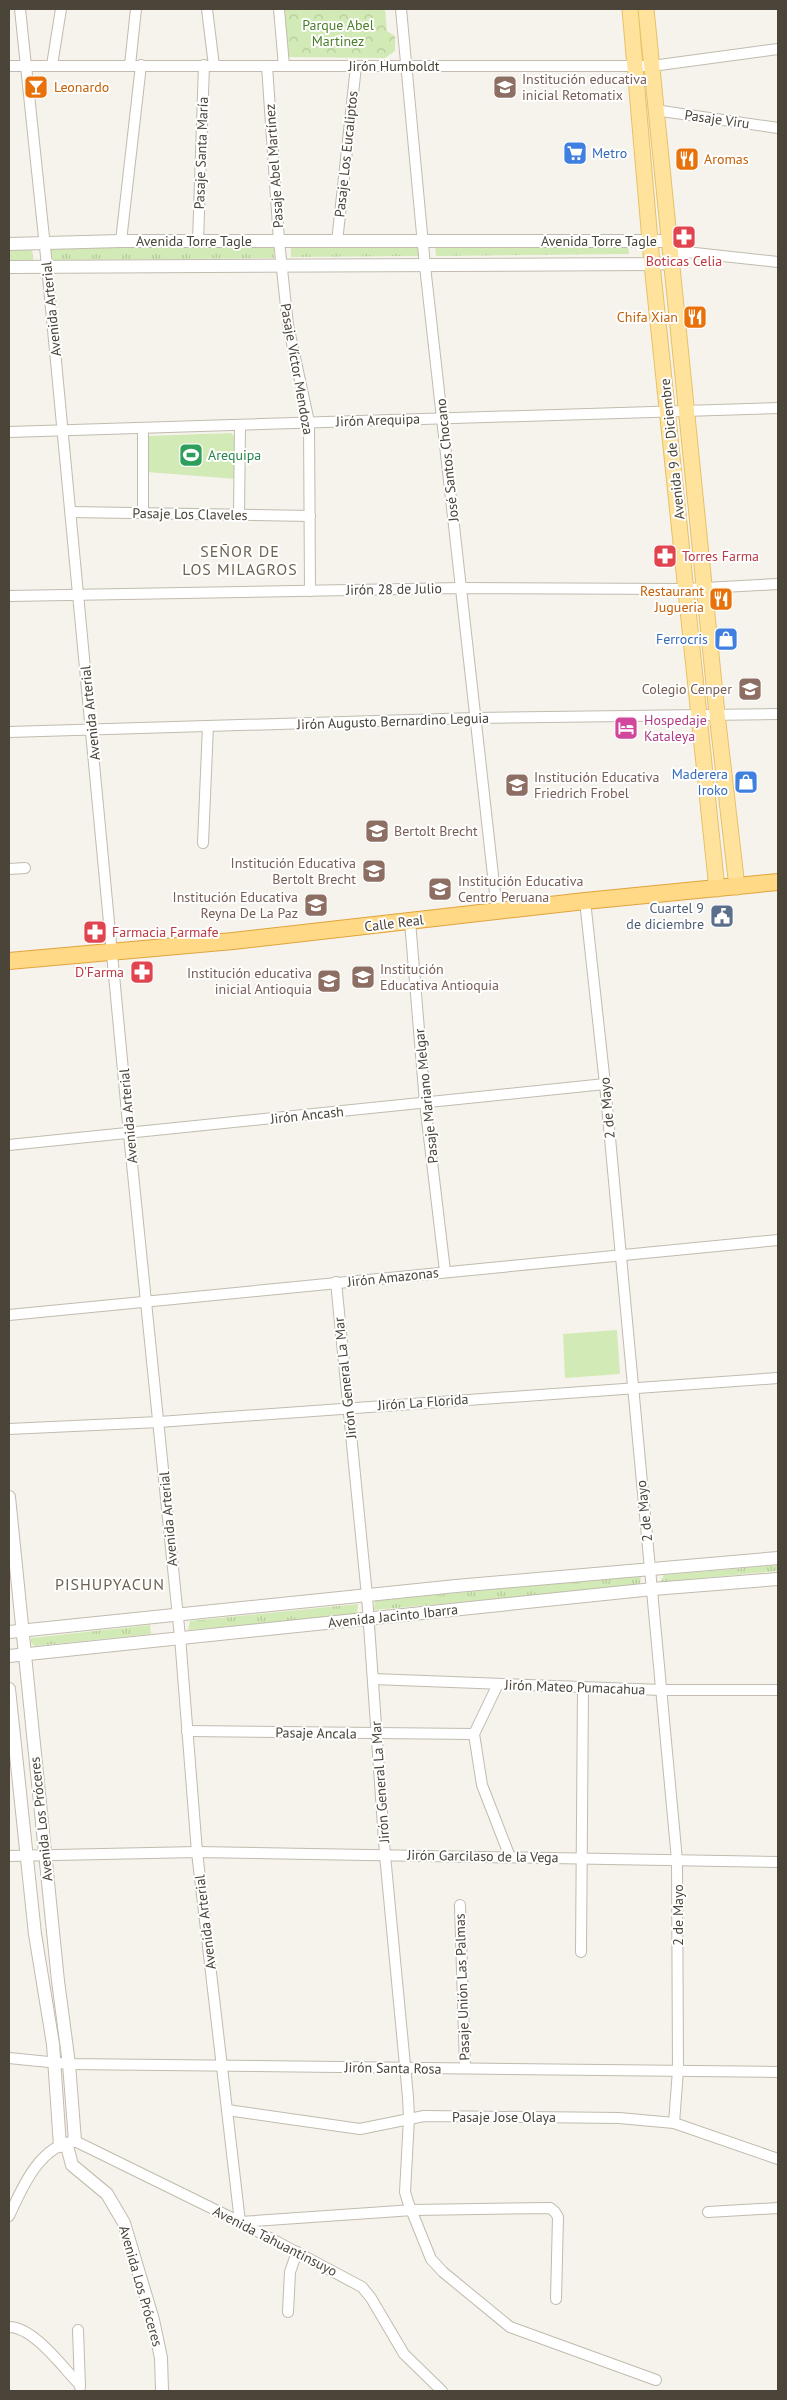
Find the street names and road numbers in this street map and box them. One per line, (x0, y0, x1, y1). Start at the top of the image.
street label: Jirón Humboldt (347, 57, 440, 75)
street label: Pasaje Los Eucaliptos (330, 90, 362, 218)
street label: Pasaje Santa María (190, 96, 212, 210)
street label: Pasaje Abel Martínez (261, 103, 287, 229)
street label: Pasaje Viru (683, 106, 751, 132)
street label: Avenida Torre Tagle (136, 232, 252, 250)
street label: Avenida Torre Tagle (541, 232, 657, 250)
street label: Avenida Arterial (37, 261, 65, 357)
street label: Pasaje Víctor Mendoza (277, 302, 317, 436)
street label: Avenida 9 de Diciembre (656, 378, 688, 520)
street label: José Santos Chocano (432, 398, 463, 523)
street label: Jirón Arequipa (335, 410, 420, 431)
street label: Pasaje Los Claveles (132, 504, 248, 524)
street label: Jirón 28 de Julio (345, 579, 442, 599)
street label: Avenida Arterial (76, 665, 104, 761)
street label: Jirón Augusto Bernardino Leguia (296, 709, 489, 733)
street label: Calle Real (363, 910, 425, 936)
street label: Pasaje Mariano Melgar (410, 1027, 442, 1164)
street label: Avenida Arterial (115, 1068, 141, 1164)
street label: 2 de Mayo (595, 1077, 619, 1139)
street label: Jirón Ancash (268, 1102, 345, 1128)
street label: Jirón Amazonas (346, 1263, 440, 1291)
street label: Jirón General La Mar (330, 1316, 360, 1441)
street label: Jirón La Florida (376, 1390, 469, 1414)
street label: Avenida Arterial (155, 1471, 181, 1567)
street label: 2 de Mayo (632, 1479, 656, 1543)
street label: Avenida Jacinto Ibarra (327, 1600, 459, 1632)
street label: Jirón Mateo Pumacahua (503, 1676, 646, 1698)
street label: Jirón General La Mar (367, 1720, 393, 1844)
street label: Pasaje Ancala (275, 1723, 357, 1743)
street label: Avenida Los Próceres (26, 1756, 56, 1882)
street label: Jirón Garcilaso de la Vega (406, 1846, 559, 1866)
street label: Avenida Arterial (190, 1874, 220, 1970)
street label: 2 de Mayo (669, 1884, 687, 1946)
street label: Pasaje Unión Las Palmas (450, 1913, 474, 2061)
street label: Jirón Santa Rosa (343, 2058, 442, 2078)
street label: Pasaje Jose Olaya (452, 2108, 556, 2126)
street label: Avenida Tahuantinsuyo (210, 2202, 340, 2280)
street label: Avenida Los Próceres (115, 2223, 167, 2349)

